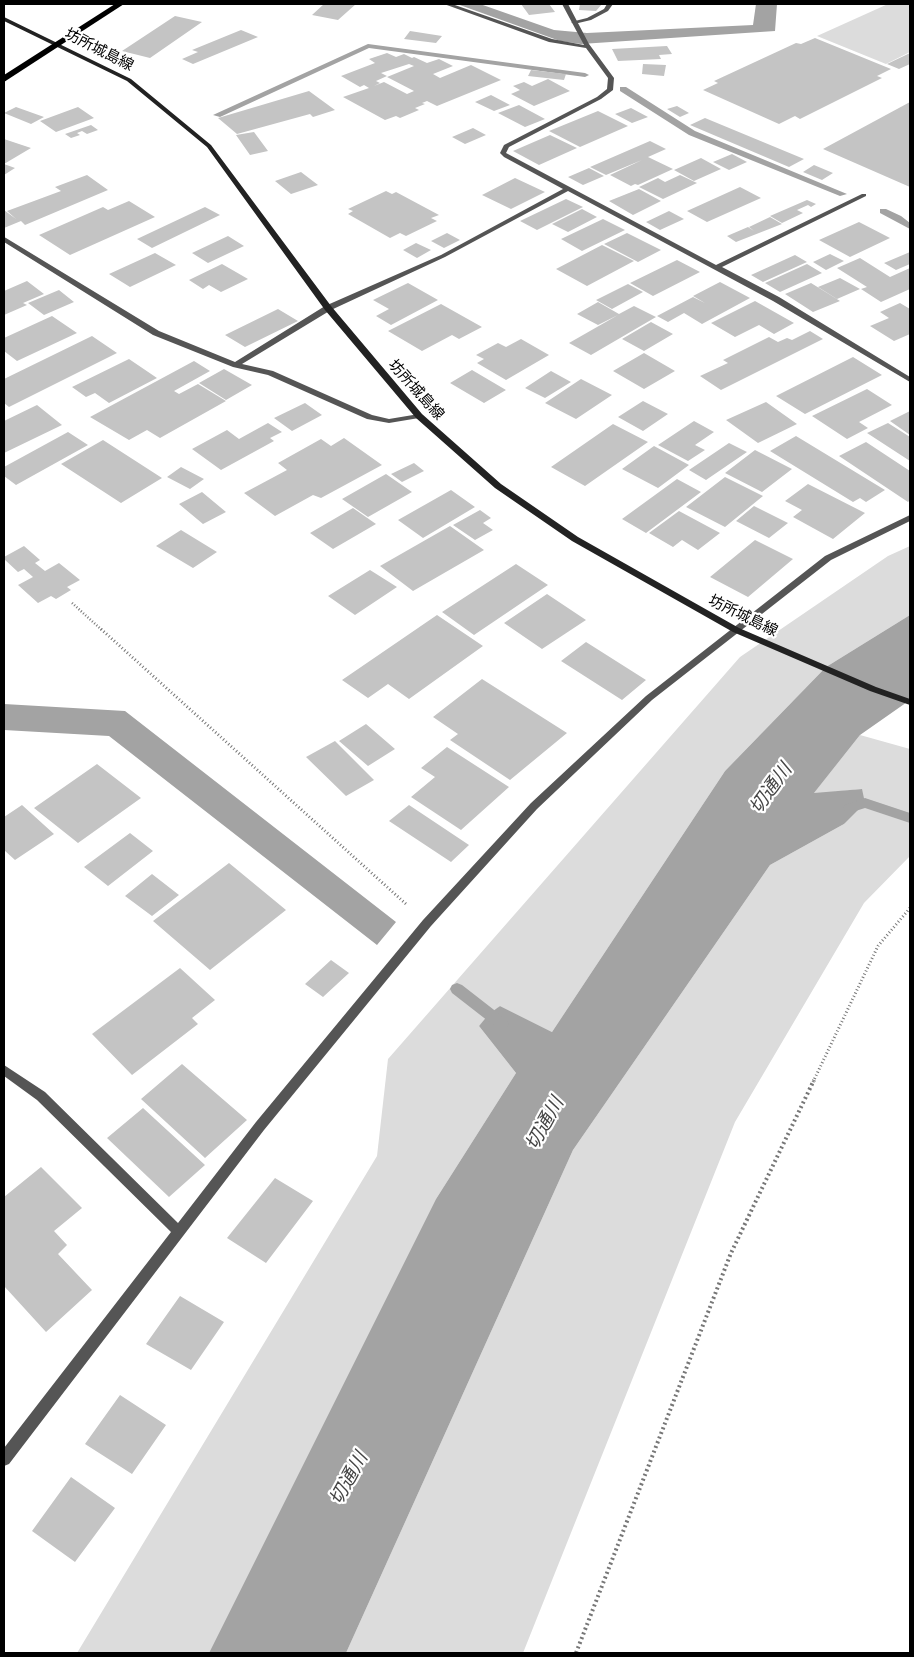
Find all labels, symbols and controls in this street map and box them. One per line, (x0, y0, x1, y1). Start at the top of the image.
street label: 坊所城島線 (62, 25, 136, 75)
street label: 坊所城島線 (384, 356, 448, 424)
street label: 坊所城島線 (705, 591, 781, 641)
water label: 切通川 (745, 759, 797, 819)
water label: 切通川 (521, 1094, 569, 1154)
water label: 切通川 (325, 1449, 373, 1509)

